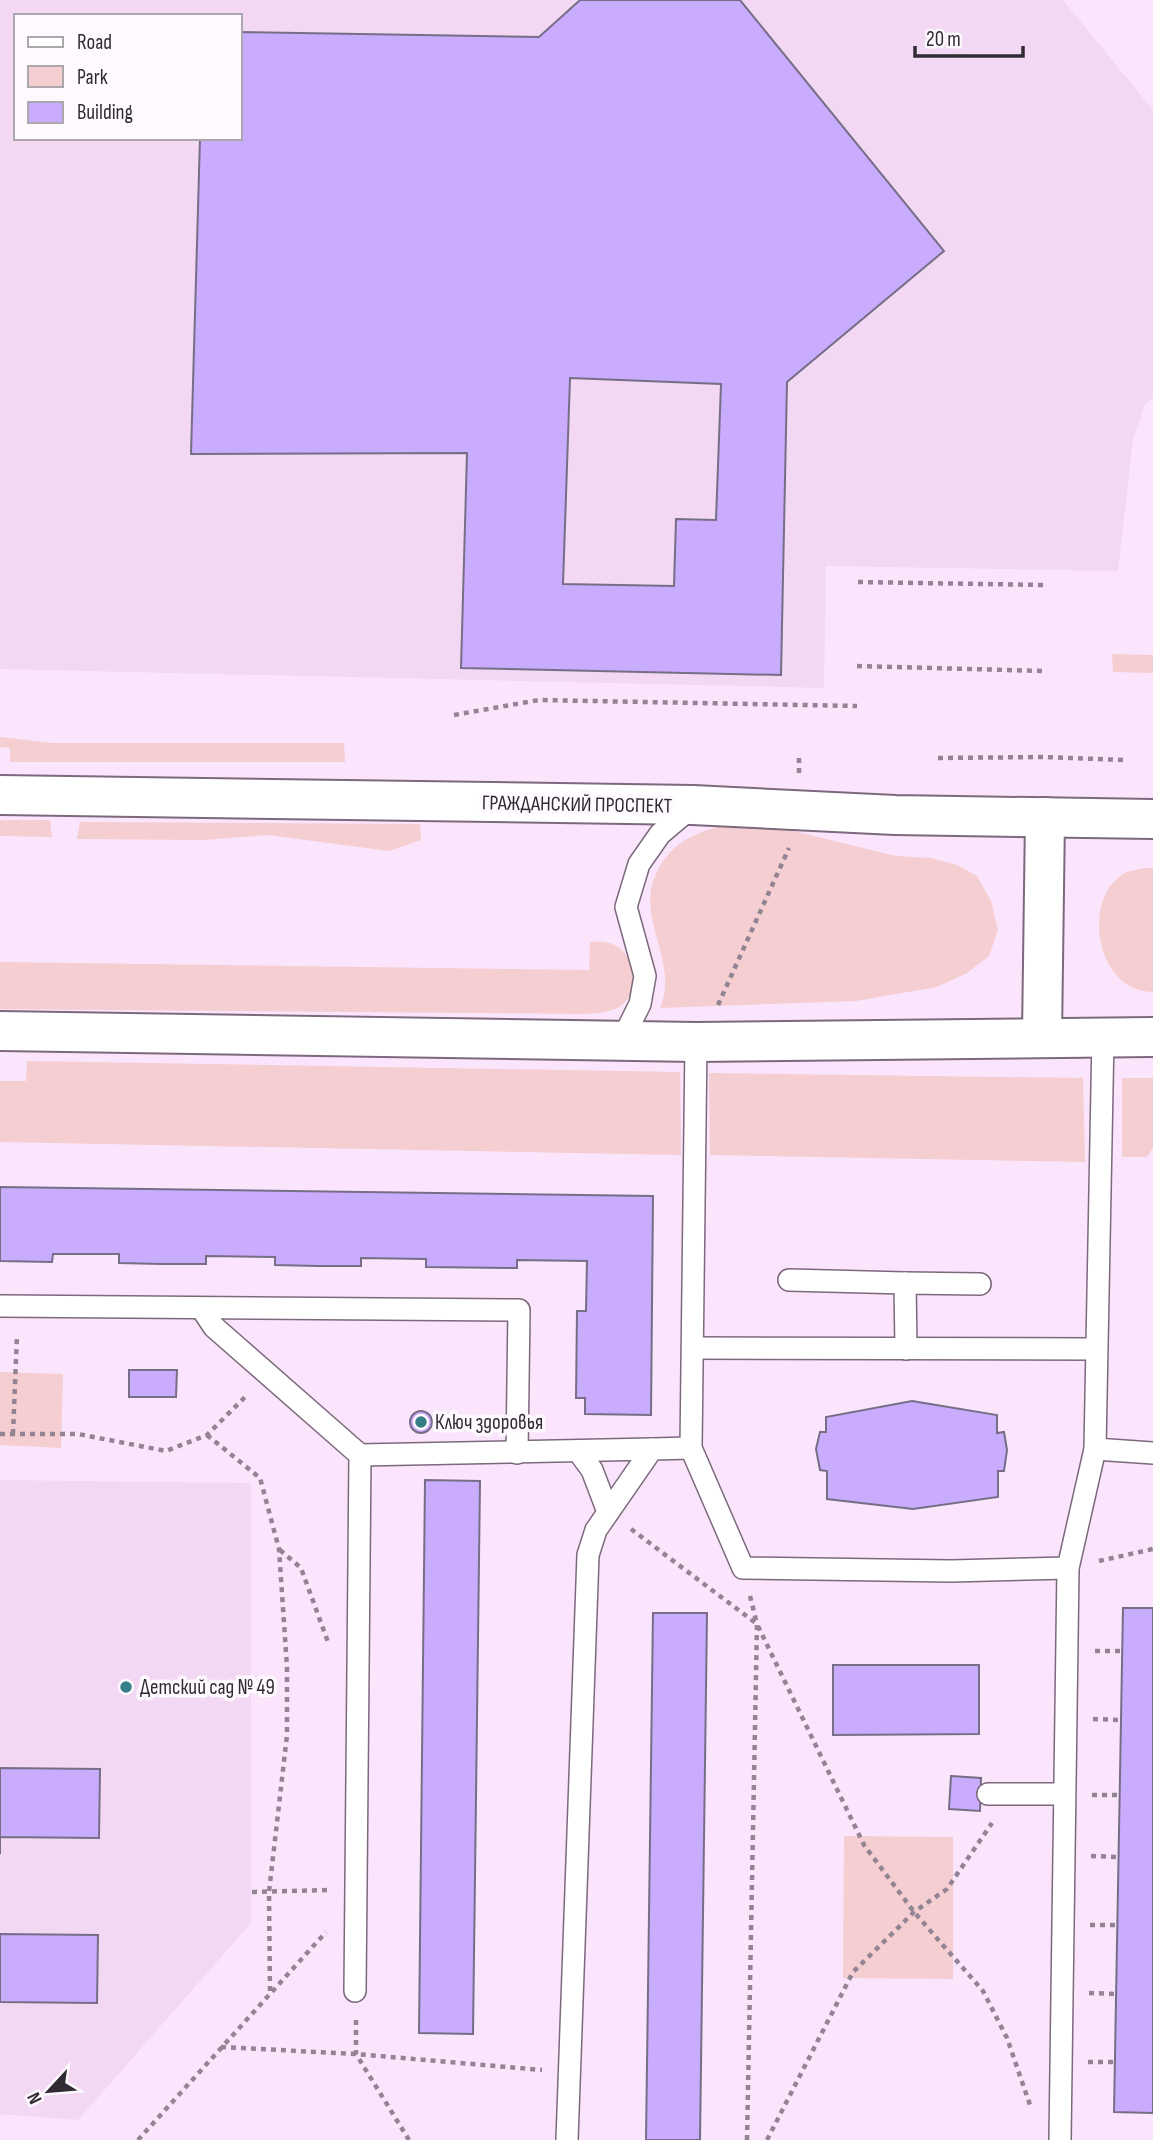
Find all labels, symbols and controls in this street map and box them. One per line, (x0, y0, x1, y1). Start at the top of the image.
legend (14, 14, 242, 140)
scale bar (915, 14, 1024, 58)
text: 20 m (926, 27, 961, 52)
text: Road (77, 30, 112, 55)
text: Park (77, 65, 108, 90)
text: Building (77, 100, 133, 125)
street label: ГРАЖДАНСКИЙ ПРОСПЕКТ (482, 790, 673, 819)
place label: Ключ здоровья (435, 1410, 543, 1435)
marker: Ключ здоровья (413, 1414, 429, 1430)
place label: Детский сад № 49 (140, 1675, 275, 1700)
marker: Детский сад № 49 (118, 1679, 134, 1695)
north arrow (14, 2056, 84, 2126)
text: N (23, 2088, 48, 2107)

